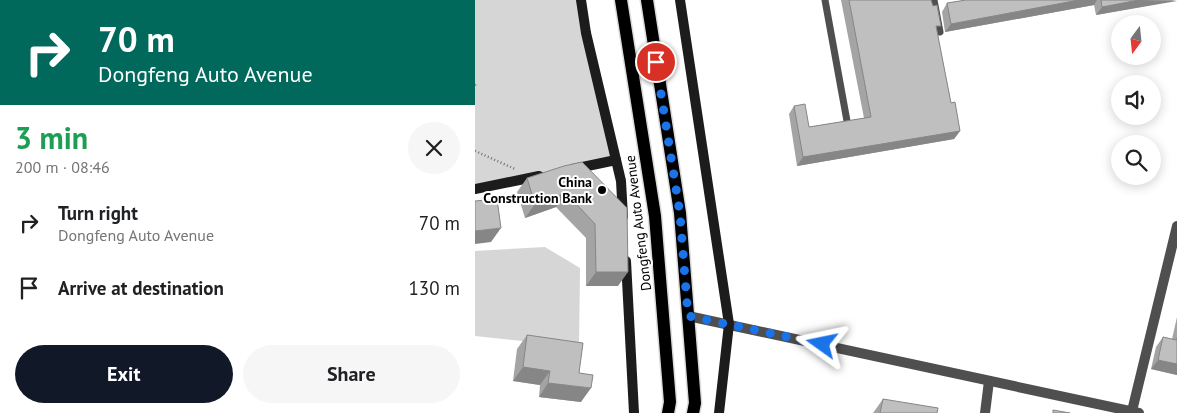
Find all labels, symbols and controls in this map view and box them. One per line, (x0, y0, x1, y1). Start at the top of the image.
north arrow (1111, 15, 1161, 65)
map controls (1111, 15, 1161, 185)
text: 70 m (98, 16, 175, 62)
icon: right (15, 20, 80, 85)
pin (635, 41, 677, 83)
icon: arrive (642, 48, 670, 76)
text: Dongfeng Auto Avenue (98, 60, 313, 88)
button: sound (1111, 75, 1161, 125)
text: 3 min (15, 118, 88, 157)
button: close (408, 122, 460, 174)
button: search (1111, 135, 1161, 185)
street label: Dongfeng Auto Avenue (621, 154, 655, 292)
text: 200 m · 08:46 (15, 157, 110, 177)
place label: China Construction Bank (483, 173, 592, 207)
marker: China Construction Bank (596, 184, 608, 196)
text: Turn right (58, 201, 138, 225)
icon: right (15, 209, 43, 237)
text: 70 m (419, 211, 460, 235)
text: Dongfeng Auto Avenue (58, 225, 214, 245)
icon: arrive (15, 274, 43, 302)
text: Arrive at destination (58, 276, 224, 300)
text: 130 m (408, 276, 460, 300)
position arrow (795, 317, 847, 369)
button: Exit (15, 345, 233, 403)
button: Share (243, 345, 460, 403)

